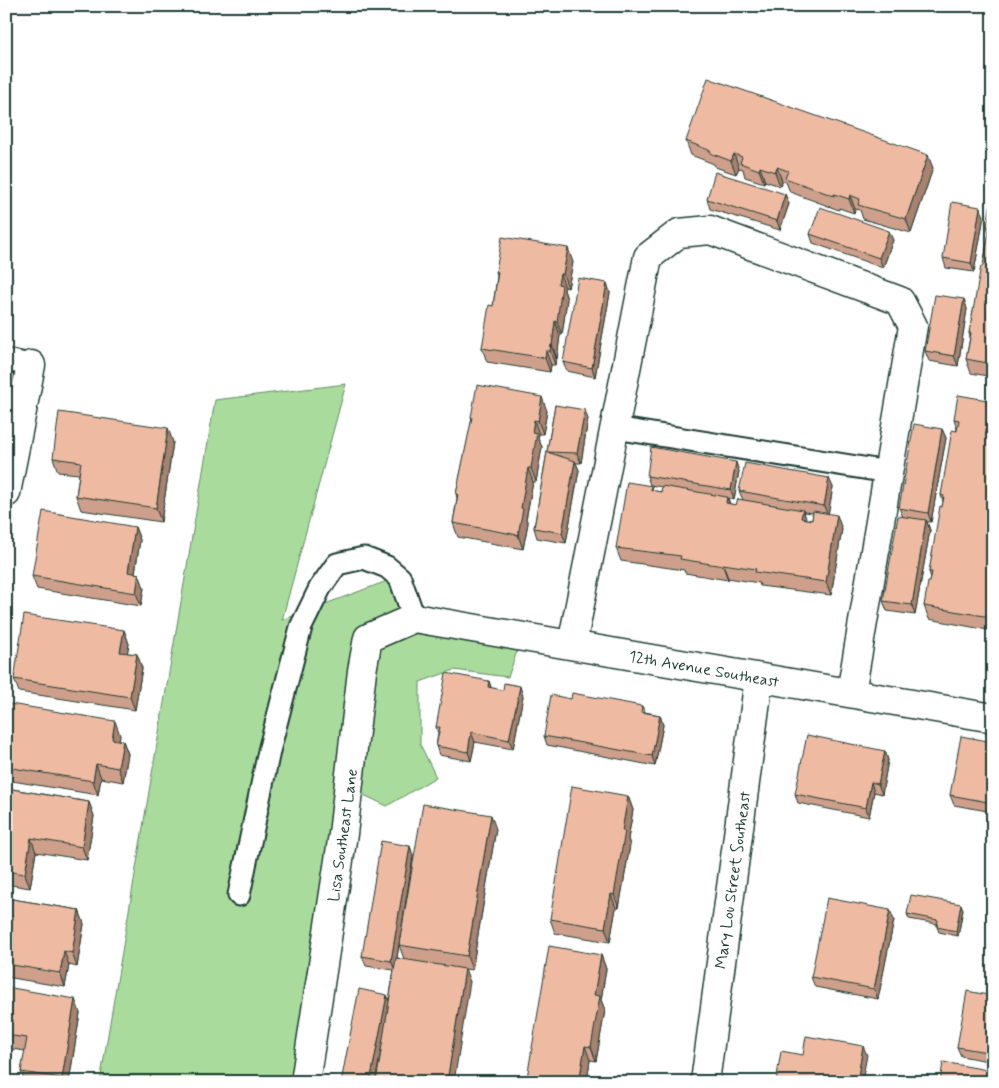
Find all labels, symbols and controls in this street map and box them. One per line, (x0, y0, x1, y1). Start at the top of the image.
street label: 12th Avenue Southeast (627, 646, 781, 693)
street label: Lisa Southeast Lane (324, 767, 363, 903)
street label: Mary Lou Street Southeast (711, 790, 756, 970)

